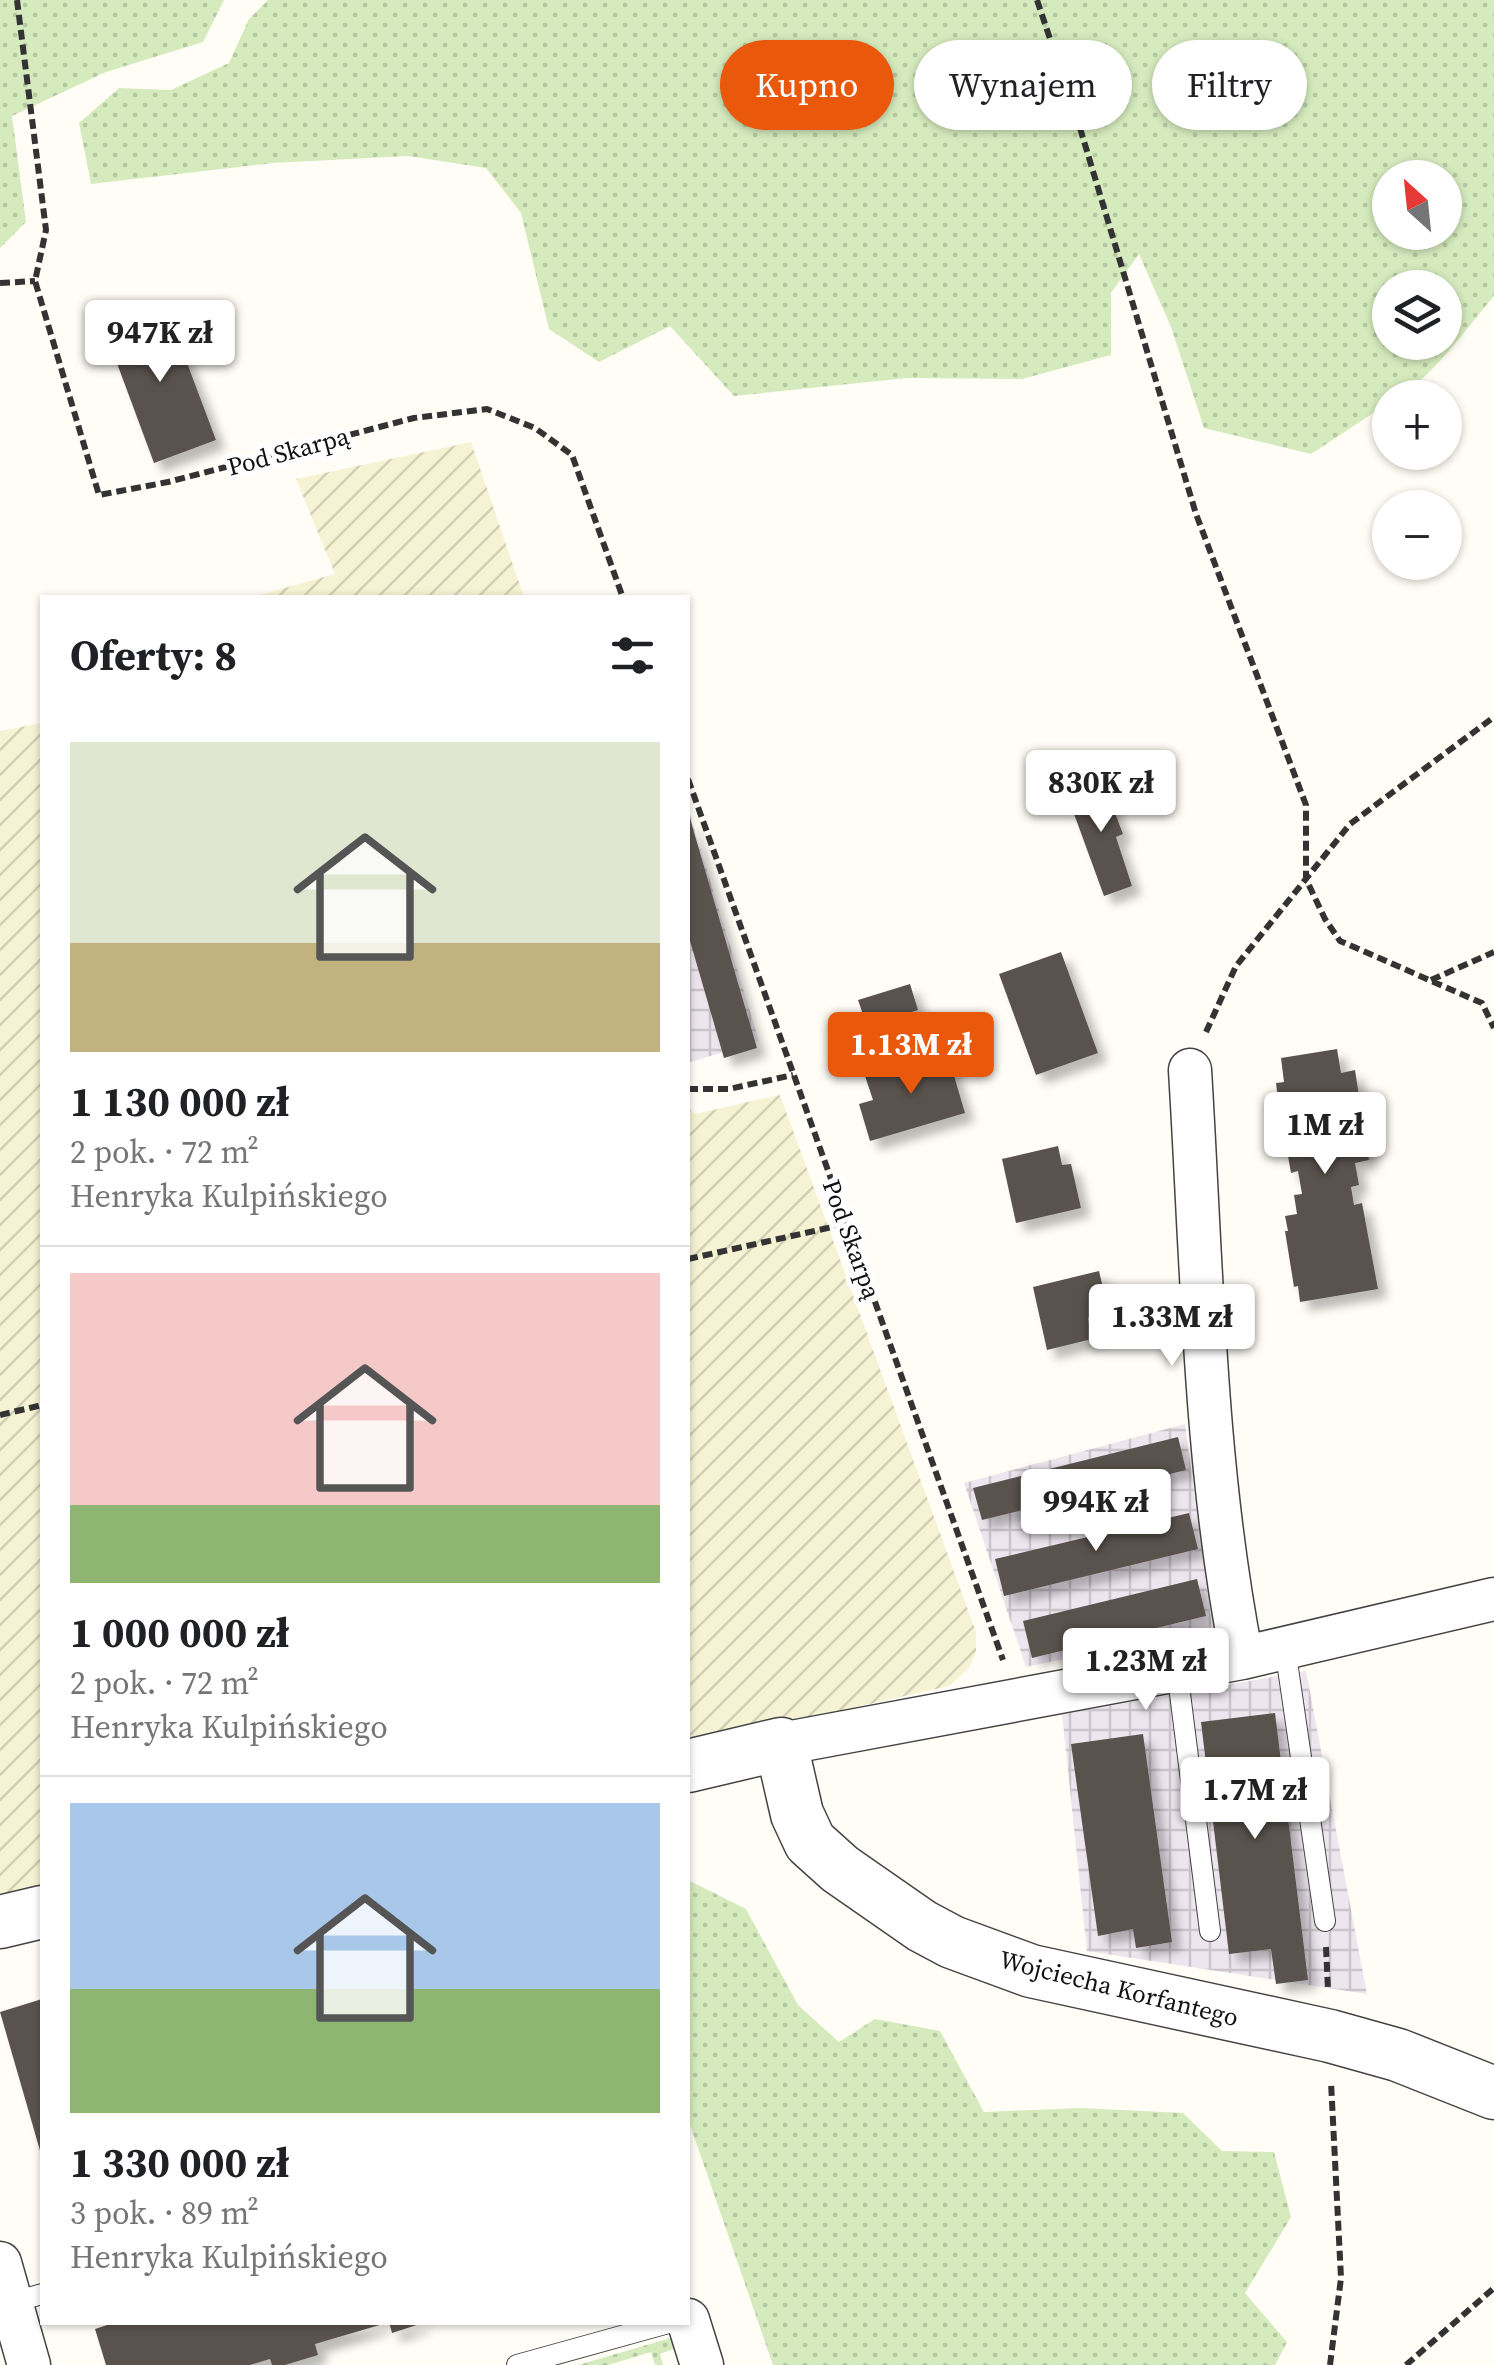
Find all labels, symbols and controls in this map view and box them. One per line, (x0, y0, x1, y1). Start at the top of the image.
chip: Kupno (720, 40, 894, 130)
chip: Wynajem (914, 40, 1132, 130)
chip: Filtry (1152, 40, 1307, 130)
north arrow (1372, 160, 1462, 250)
map controls (1372, 160, 1462, 580)
button: layers (1372, 270, 1462, 360)
pin: 947K zł (68, 300, 252, 385)
text: 947K zł (107, 310, 213, 354)
button: + (1372, 380, 1462, 470)
street label: Pod Skarpą (223, 418, 353, 484)
button: − (1372, 490, 1462, 580)
text: Oferty: 8 (70, 626, 237, 684)
icon: filters (605, 628, 660, 683)
pin: 830K zł (1009, 750, 1193, 835)
text: 830K zł (1048, 760, 1154, 804)
icon: home (275, 807, 455, 987)
pin: 1.13M zł (808, 1012, 1014, 1097)
text: 1.13M zł (850, 1022, 972, 1066)
text: 1 130 000 zł (70, 1072, 289, 1130)
pin: 1M zł (1255, 1092, 1395, 1177)
text: 1M zł (1286, 1102, 1364, 1146)
text: 2 pok. · 72 m² (70, 1130, 259, 1174)
text: Henryka Kulpińskiego (70, 1174, 388, 1218)
street label: Pod Skarpą (815, 1175, 889, 1304)
pin: 1.33M zł (1069, 1284, 1275, 1369)
text: 1.33M zł (1111, 1294, 1233, 1338)
icon: home (275, 1338, 455, 1518)
pin: 994K zł (1004, 1469, 1188, 1554)
text: 994K zł (1043, 1479, 1149, 1523)
text: 1 000 000 zł (70, 1603, 289, 1661)
pin: 1.23M zł (1043, 1628, 1249, 1713)
text: 1.23M zł (1085, 1638, 1207, 1682)
text: 2 pok. · 72 m² (70, 1661, 259, 1705)
text: Henryka Kulpińskiego (70, 1705, 388, 1749)
pin: 1.7M zł (1163, 1757, 1347, 1842)
text: 1.7M zł (1203, 1767, 1308, 1811)
icon: home (275, 1868, 455, 2048)
street label: Wojciecha Korfantego (996, 1942, 1242, 2034)
text: 1 330 000 zł (70, 2133, 289, 2191)
text: 3 pok. · 89 m² (70, 2191, 259, 2235)
text: Henryka Kulpińskiego (70, 2235, 388, 2279)

